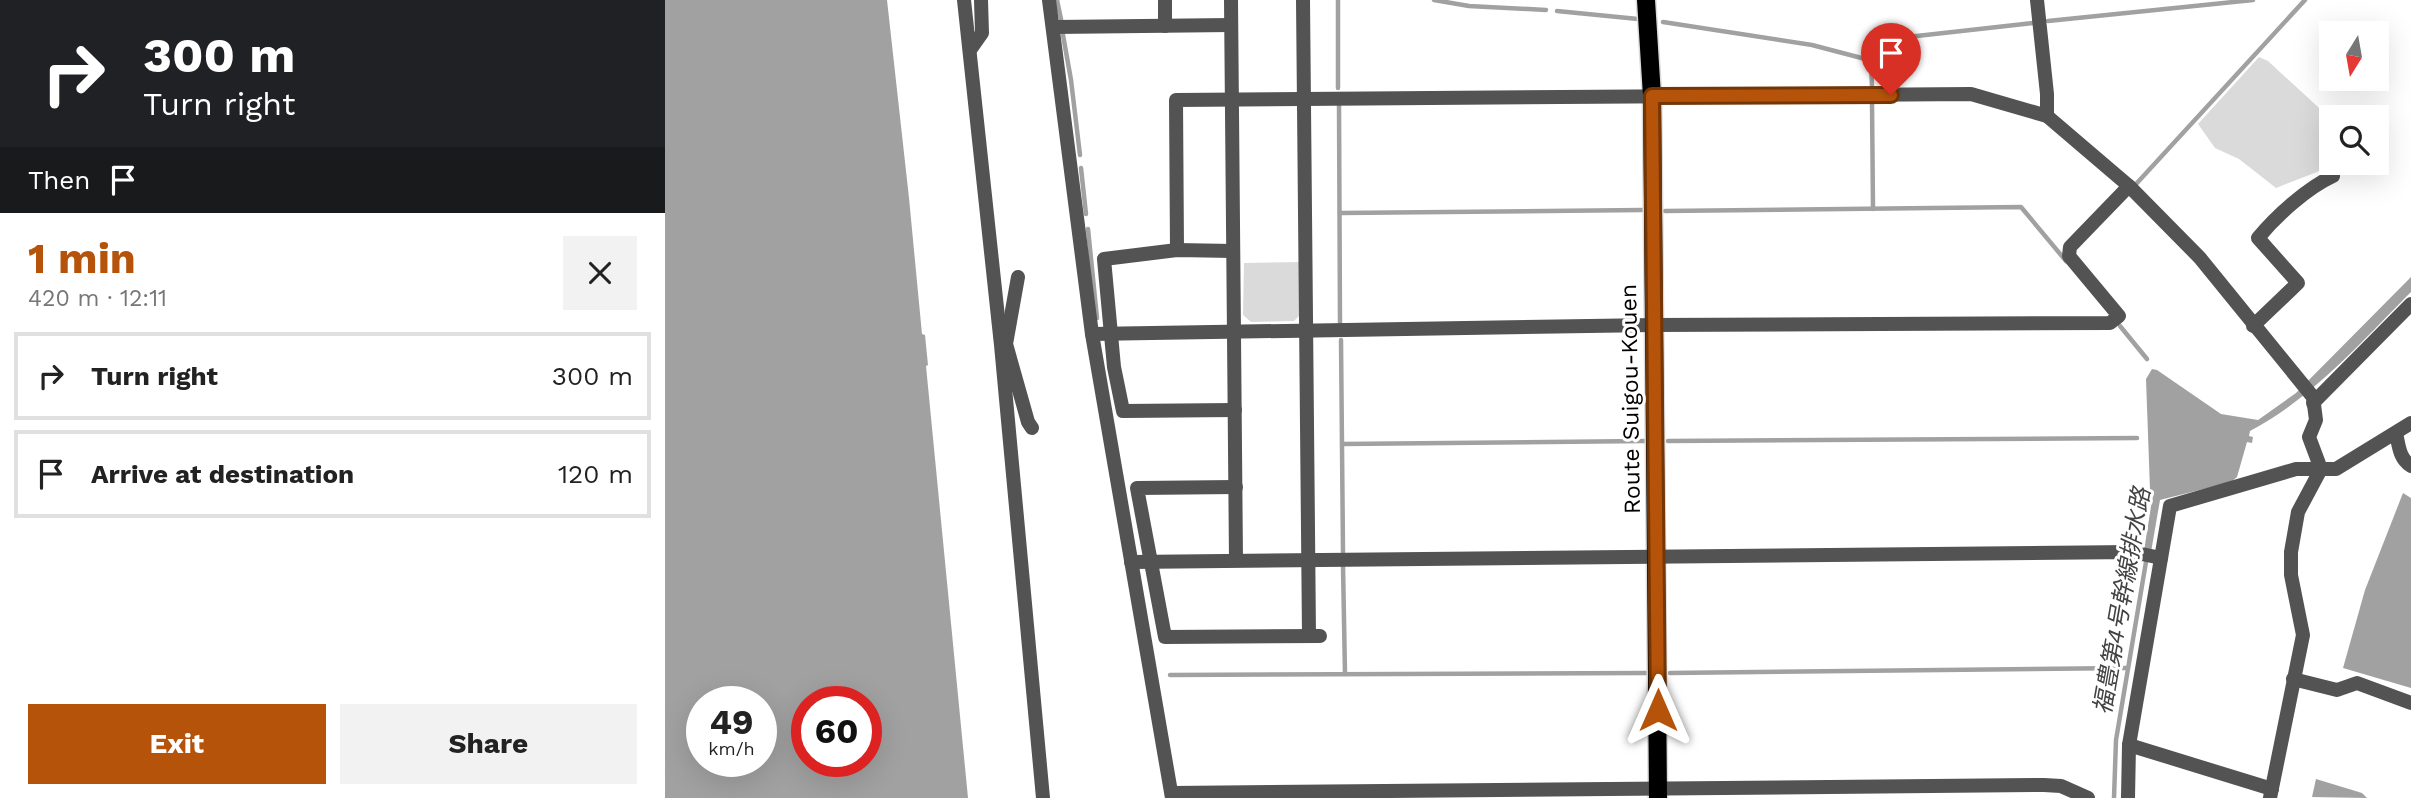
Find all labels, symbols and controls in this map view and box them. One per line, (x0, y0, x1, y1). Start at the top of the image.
north arrow (2319, 21, 2389, 91)
map controls (2319, 21, 2389, 175)
pin (1861, 23, 1921, 95)
text: 300 m (143, 26, 295, 84)
icon: right (28, 28, 119, 119)
icon: arrive (1872, 34, 1910, 72)
text: Turn right (143, 85, 295, 123)
button: search (2319, 105, 2389, 175)
icon: arrive (104, 161, 142, 199)
text: Then (28, 165, 90, 195)
text: 1 min (28, 234, 136, 283)
button: close (563, 236, 637, 310)
street label: Route Suigou-Kouen (1615, 284, 1646, 514)
text: 420 m · 12:11 (28, 285, 167, 312)
icon: right (32, 357, 70, 395)
text: Turn right (91, 361, 218, 391)
text: 300 m (552, 361, 633, 391)
icon: arrive (32, 455, 70, 493)
text: Arrive at destination (91, 459, 354, 489)
text: 120 m (558, 459, 633, 489)
water label: 福豊第4号幹線排水路 (2088, 484, 2156, 716)
position arrow (1621, 673, 1695, 747)
speed limit sign: 60 (791, 686, 882, 777)
text: 49 (709, 701, 754, 743)
button: Exit (28, 704, 326, 784)
button: Share (340, 704, 637, 784)
text: km/h (708, 738, 755, 759)

